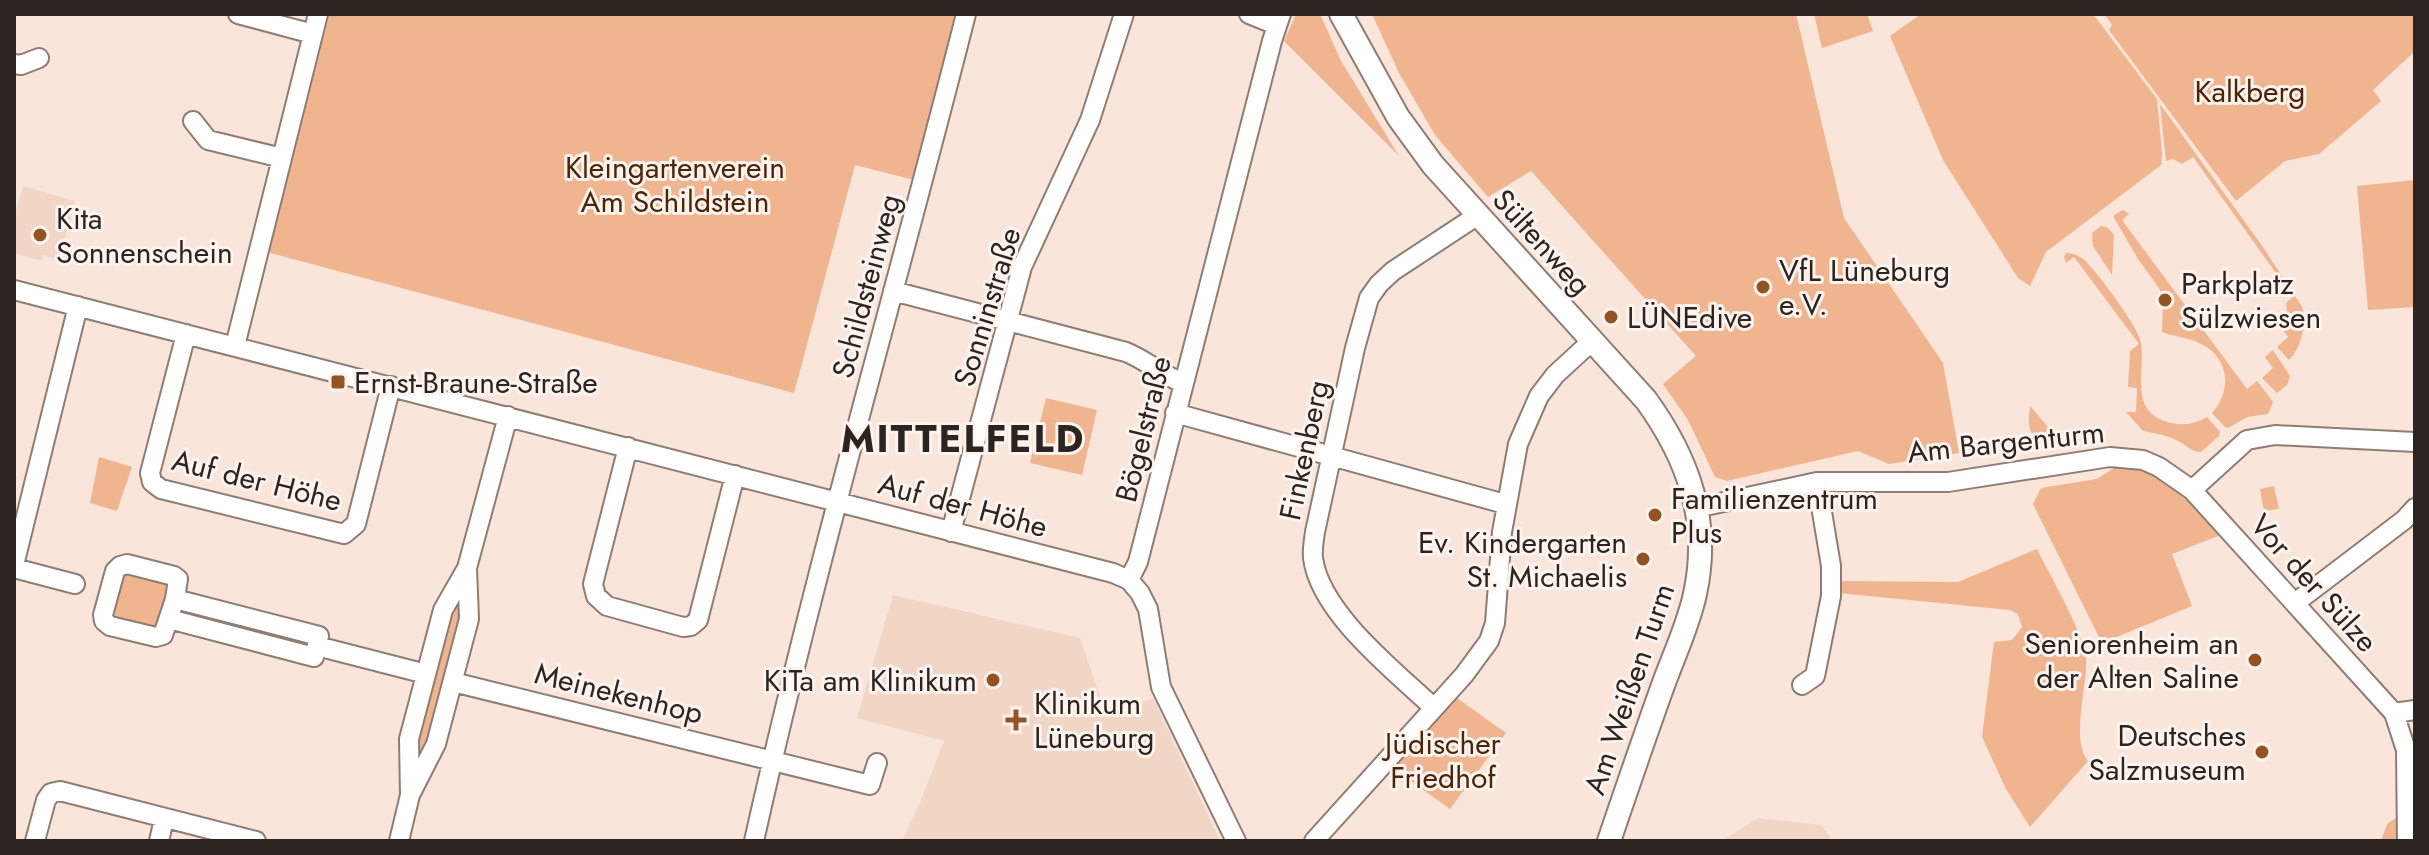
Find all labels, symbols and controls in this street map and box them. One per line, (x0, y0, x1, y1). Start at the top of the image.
park label: Kalkberg (2195, 70, 2305, 113)
park label: Kleingartenverein Am Schildstein (565, 146, 785, 223)
street label: Sültenweg (1483, 179, 1601, 305)
street label: Schildsteinweg (821, 189, 911, 383)
place label: Kita Sonnenschein (56, 197, 233, 274)
street label: Sonninstraße (942, 222, 1032, 392)
marker: Kita Sonnenschein (31, 226, 49, 244)
place label: VfL Lüneburg e.V. (1779, 249, 1950, 326)
place label: Parkplatz Sülzwiesen (2181, 262, 2321, 339)
marker: VfL Lüneburg e.V. (1754, 278, 1772, 296)
marker: Parkplatz Sülzwiesen (2156, 291, 2174, 309)
place label: LÜNEdive (1627, 296, 1752, 339)
marker: LÜNEdive (1602, 308, 1620, 326)
street label: Bögelstraße (1104, 352, 1182, 506)
place label: Ernst-Braune-Straße (354, 361, 598, 404)
marker: Ernst-Braune-Straße (329, 373, 347, 391)
street label: Finkenberg (1268, 376, 1340, 524)
street label: Am Bargenturm (1905, 410, 2107, 474)
district label: MITTELFELD (841, 411, 1085, 466)
street label: Auf der Höhe (168, 438, 346, 522)
street label: Auf der Höhe (874, 462, 1052, 548)
place label: Familienzentrum Plus (1671, 477, 1878, 554)
street label: Vor der Sülze (2240, 504, 2388, 662)
marker: Familienzentrum Plus (1646, 506, 1664, 524)
place label: Ev. Kindergarten St. Michaelis (1418, 521, 1627, 598)
marker: Ev. Kindergarten St. Michaelis (1634, 550, 1652, 568)
street label: Am Weißen Turm (1573, 578, 1685, 800)
place label: Seniorenheim an der Alten Saline (2025, 622, 2239, 699)
street label: Meinekenhop (530, 651, 708, 735)
marker: Seniorenheim an der Alten Saline (2246, 651, 2264, 669)
place label: KiTa am Klinikum (764, 659, 977, 702)
marker: KiTa am Klinikum (984, 671, 1002, 689)
place label: Klinikum Lüneburg (1034, 682, 1154, 759)
marker: Klinikum Lüneburg (1005, 709, 1027, 731)
place label: Deutsches Salzmuseum (2089, 714, 2246, 791)
park label: Jüdischer Friedhof (1381, 722, 1502, 799)
marker: Deutsches Salzmuseum (2253, 743, 2271, 761)

